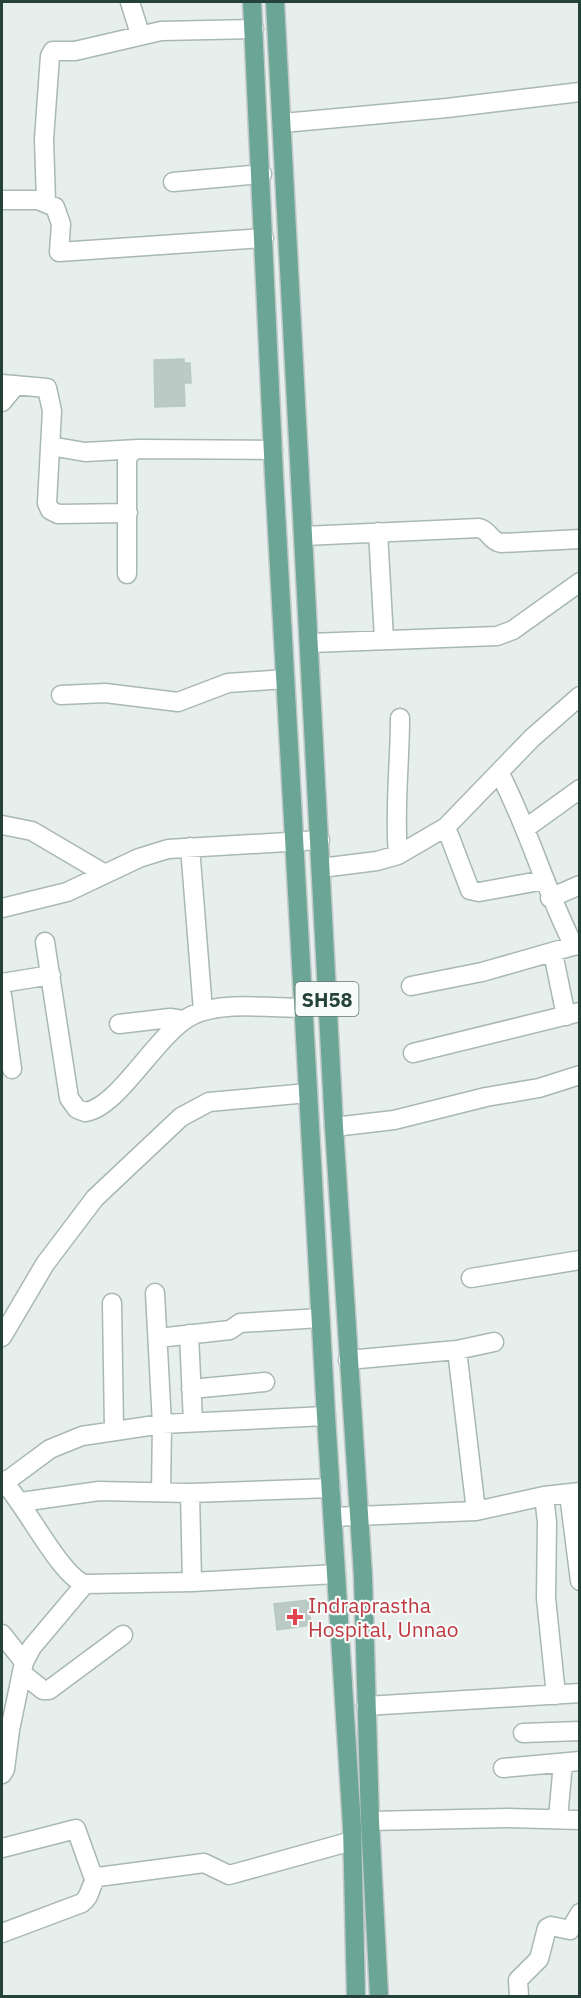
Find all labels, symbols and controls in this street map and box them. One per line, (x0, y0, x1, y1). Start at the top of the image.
road number: SH58 (296, 982, 358, 1016)
place label: Indraprastha Hospital, Unnao (308, 1591, 459, 1643)
marker: Indraprastha Hospital, Unnao (286, 1608, 304, 1626)

